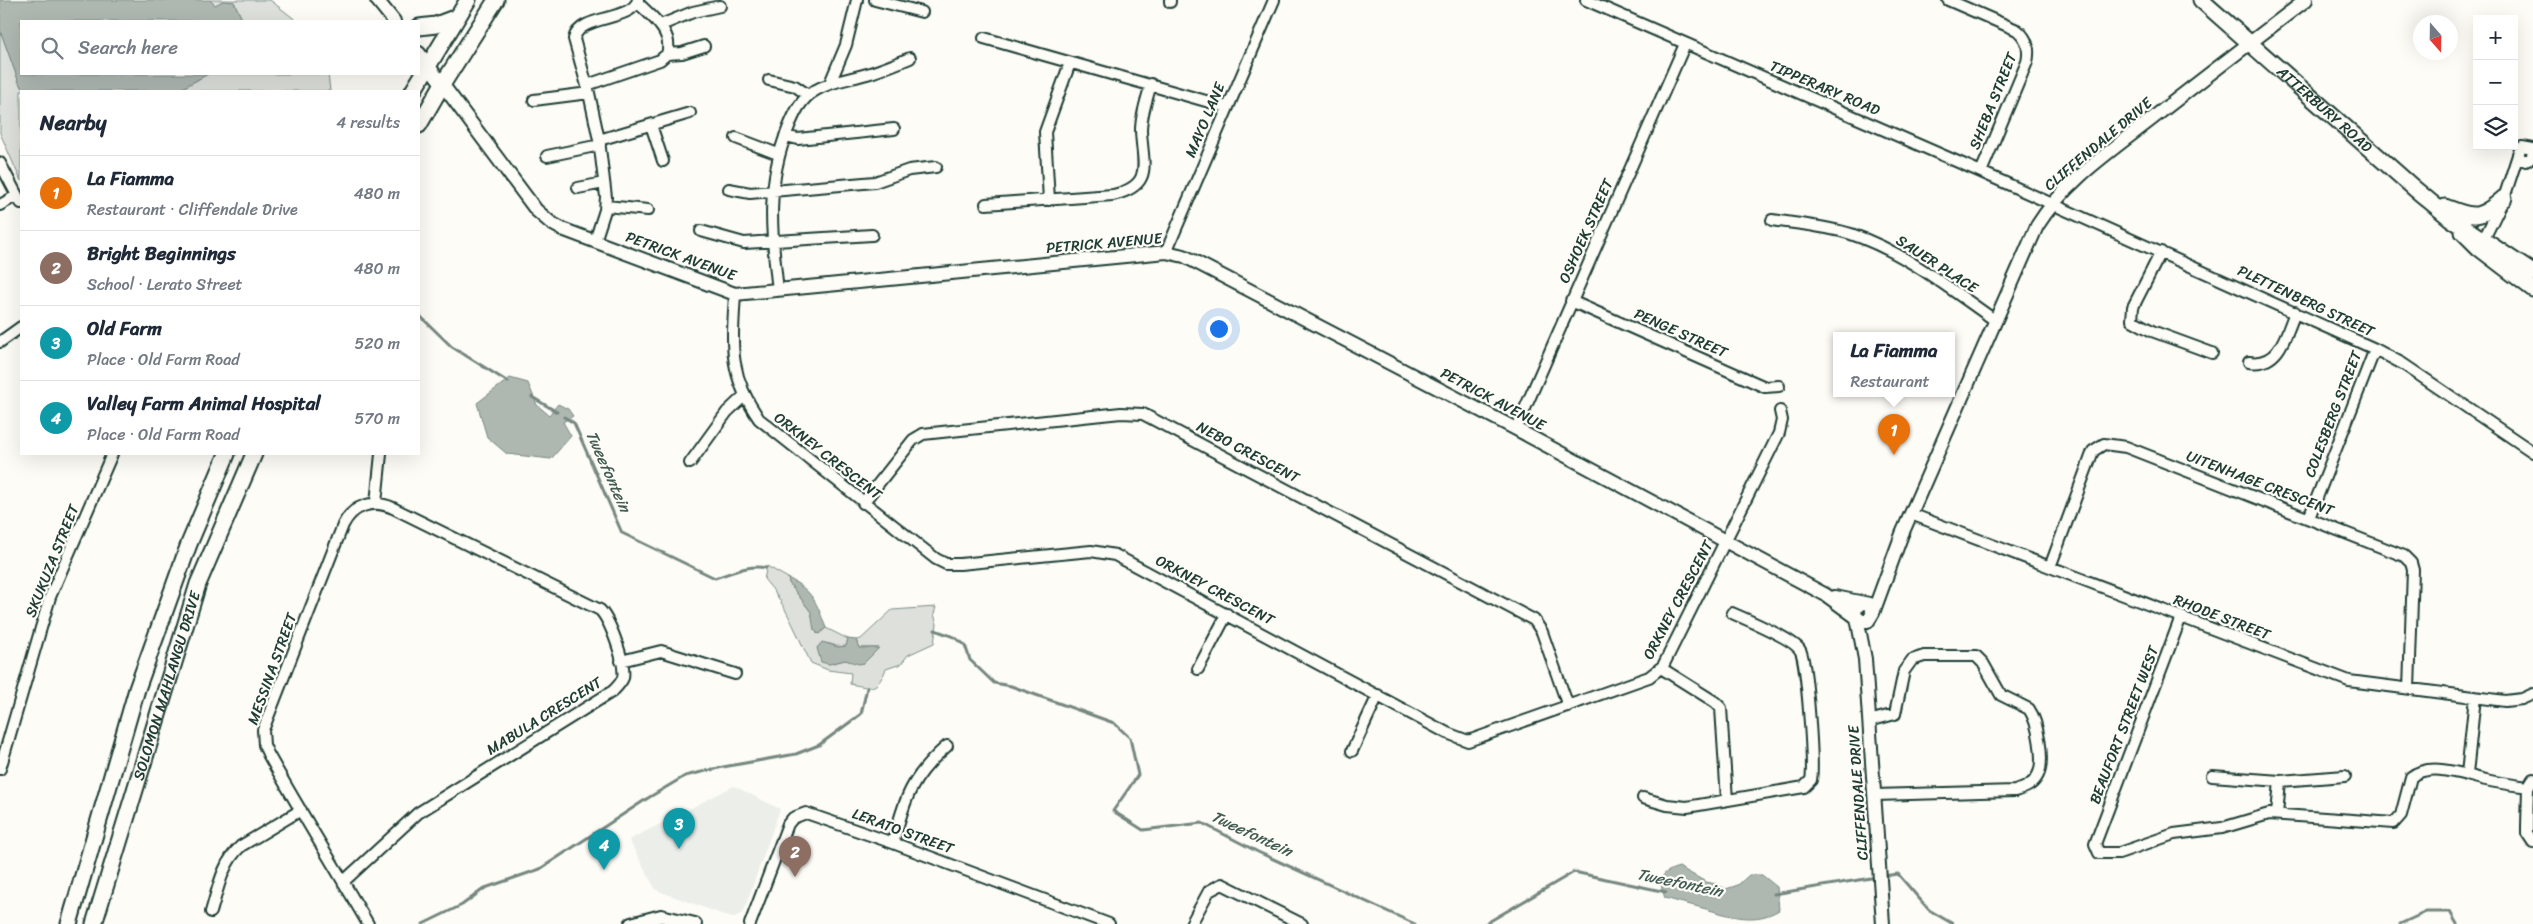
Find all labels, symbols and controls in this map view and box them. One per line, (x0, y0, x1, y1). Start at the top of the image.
north arrow (2413, 15, 2458, 60)
map controls (2473, 15, 2518, 150)
button: + (2473, 15, 2518, 60)
search box (20, 20, 420, 75)
text: Search here (78, 31, 178, 64)
icon: search (38, 34, 66, 62)
street label: SHEBA STREET (1962, 47, 2025, 154)
street label: TIPPERARY ROAD (1766, 53, 1884, 123)
street label: ATTERBURY ROAD (2270, 59, 2379, 159)
button: − (2473, 60, 2518, 105)
street label: MAYO LANE (1178, 77, 1233, 162)
street label: CLIFFENDALE DRIVE (2038, 90, 2159, 197)
text: Nearby (40, 104, 106, 142)
button: layers (2473, 105, 2518, 150)
text: 4 results (336, 108, 400, 137)
text: La Fiamma (87, 162, 174, 195)
street label: OSHOEK STREET (1551, 173, 1621, 287)
text: 1 (53, 179, 59, 208)
text: 480 m (354, 179, 400, 208)
text: Restaurant · Cliffendale Drive (87, 195, 298, 224)
street label: PETRICK AVENUE (622, 224, 742, 289)
street label: PETRICK AVENUE (1045, 225, 1165, 261)
street label: SAUER PLACE (1891, 228, 1985, 301)
text: Bright Beginnings (87, 237, 236, 270)
text: 2 (51, 254, 61, 283)
text: 480 m (354, 254, 400, 283)
street label: PLETTENBERG STREET (2233, 258, 2380, 345)
text: School · Lerato Street (87, 270, 243, 299)
street label: PENGE STREET (1630, 301, 1734, 366)
text: Old Farm (87, 312, 162, 345)
your location (1206, 316, 1232, 342)
text: 3 (52, 329, 60, 358)
text: 520 m (354, 329, 400, 358)
popup (1833, 332, 1955, 397)
text: La Fiamma (1850, 334, 1938, 367)
text: Place · Old Farm Road (87, 345, 240, 374)
street label: COLESBERG STREET (2297, 345, 2370, 481)
street label: PETRICK AVENUE (1436, 360, 1552, 439)
text: Restaurant (1850, 367, 1930, 396)
text: Valley Farm Animal Hospital (87, 387, 321, 420)
text: 4 (51, 404, 61, 433)
text: 570 m (355, 404, 400, 433)
street label: ORKNEY CRESCENT (768, 405, 889, 508)
street label: NEBO CRESCENT (1192, 414, 1305, 491)
pin: 1 (1878, 414, 1910, 455)
text: Place · Old Farm Road (87, 420, 240, 449)
water label: Tweefontein (578, 426, 640, 519)
street label: UITENHAGE CRESCENT (2182, 443, 2339, 524)
street label: SKUKUZA STREET (18, 500, 87, 621)
street label: ORKNEY CRESCENT (1636, 534, 1721, 664)
street label: ORKNEY CRESCENT (1151, 548, 1281, 633)
street label: SOLOMON MAHLANGU DRIVE (126, 586, 209, 784)
street label: RHODE STREET (2170, 587, 2276, 648)
street label: MESSINA STREET (240, 609, 305, 729)
street label: BEAUFORT STREET WEST (2082, 641, 2167, 808)
street label: MABULA CRESCENT (481, 669, 608, 762)
street label: CLIFFENDALE DRIVE (1840, 723, 1876, 861)
street label: LERATO STREET (849, 801, 959, 862)
water label: Tweefontein (1206, 802, 1299, 866)
pin: 3 (663, 808, 695, 849)
pin: 4 (588, 829, 620, 870)
pin: 2 (779, 836, 811, 877)
water label: Tweefontein (1634, 859, 1728, 906)

